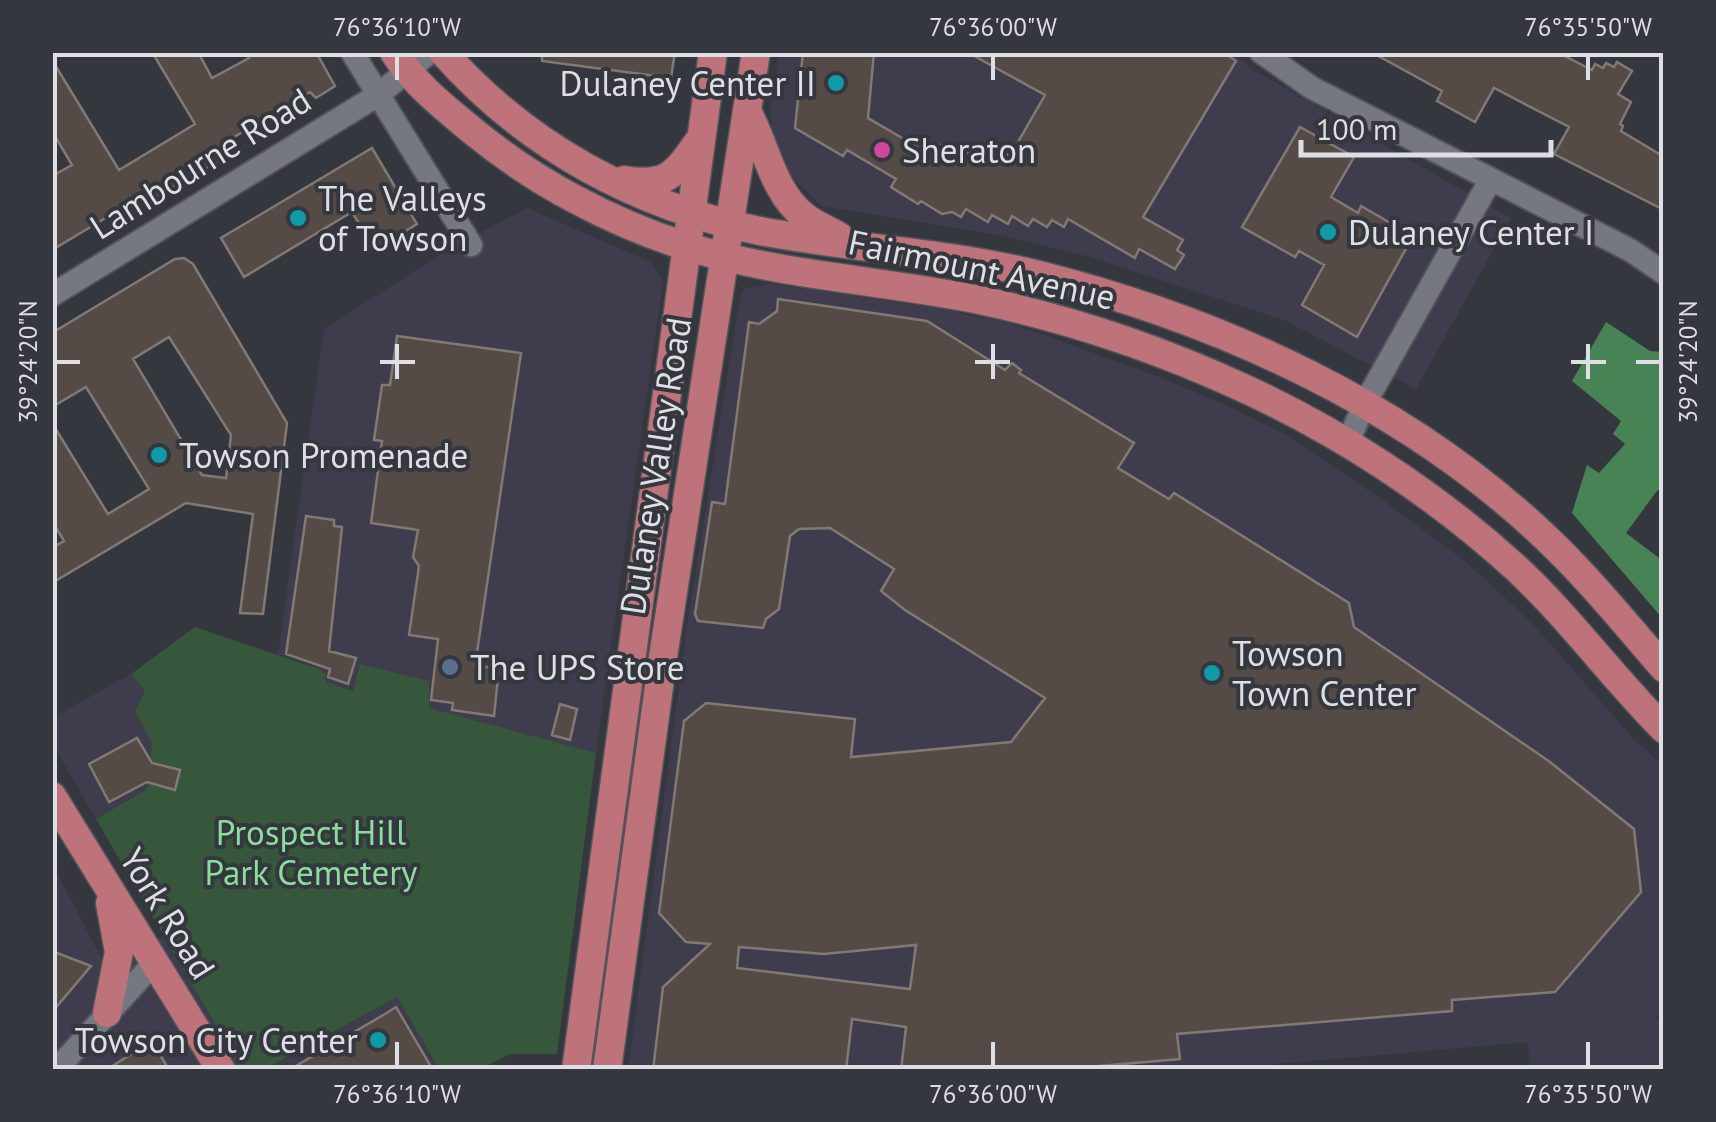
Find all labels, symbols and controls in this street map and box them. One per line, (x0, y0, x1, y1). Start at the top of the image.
text: 76°36'10"W (333, 11, 461, 43)
text: 76°36'00"W (929, 11, 1057, 43)
text: 76°35'50"W (1524, 11, 1652, 43)
place label: Dulaney Center II (560, 60, 816, 106)
marker: Dulaney Center II (825, 72, 847, 94)
street label: Lambourne Road (81, 77, 319, 249)
scale bar (1301, 95, 1551, 157)
text: 100 m (1316, 109, 1397, 148)
place label: Sheraton (902, 127, 1036, 173)
marker: Sheraton (871, 139, 893, 161)
place label: The Valleys of Towson (318, 175, 487, 261)
marker: The Valleys of Towson (287, 207, 309, 229)
place label: Dulaney Center I (1348, 209, 1594, 255)
street label: Fairmount Avenue (845, 218, 1119, 320)
marker: Dulaney Center I (1317, 221, 1339, 243)
text: 39°24'20"N (12, 300, 44, 424)
text: 39°24'20"N (1672, 300, 1704, 424)
street label: Dulaney Valley Road (609, 314, 701, 618)
place label: Towson Promenade (179, 432, 468, 478)
marker: Towson Promenade (148, 444, 170, 466)
place label: Towson Town Center (1232, 630, 1416, 716)
place label: The UPS Store (470, 644, 685, 690)
marker: The UPS Store (439, 656, 461, 678)
marker: Towson Town Center (1201, 662, 1223, 684)
park label: Prospect Hill Park Cemetery (205, 809, 417, 895)
street label: York Road (110, 839, 226, 987)
place label: Towson City Center (74, 1017, 358, 1063)
marker: Towson City Center (367, 1029, 389, 1051)
text: 76°36'10"W (333, 1078, 461, 1110)
text: 76°36'00"W (929, 1078, 1057, 1110)
text: 76°35'50"W (1524, 1078, 1652, 1110)

